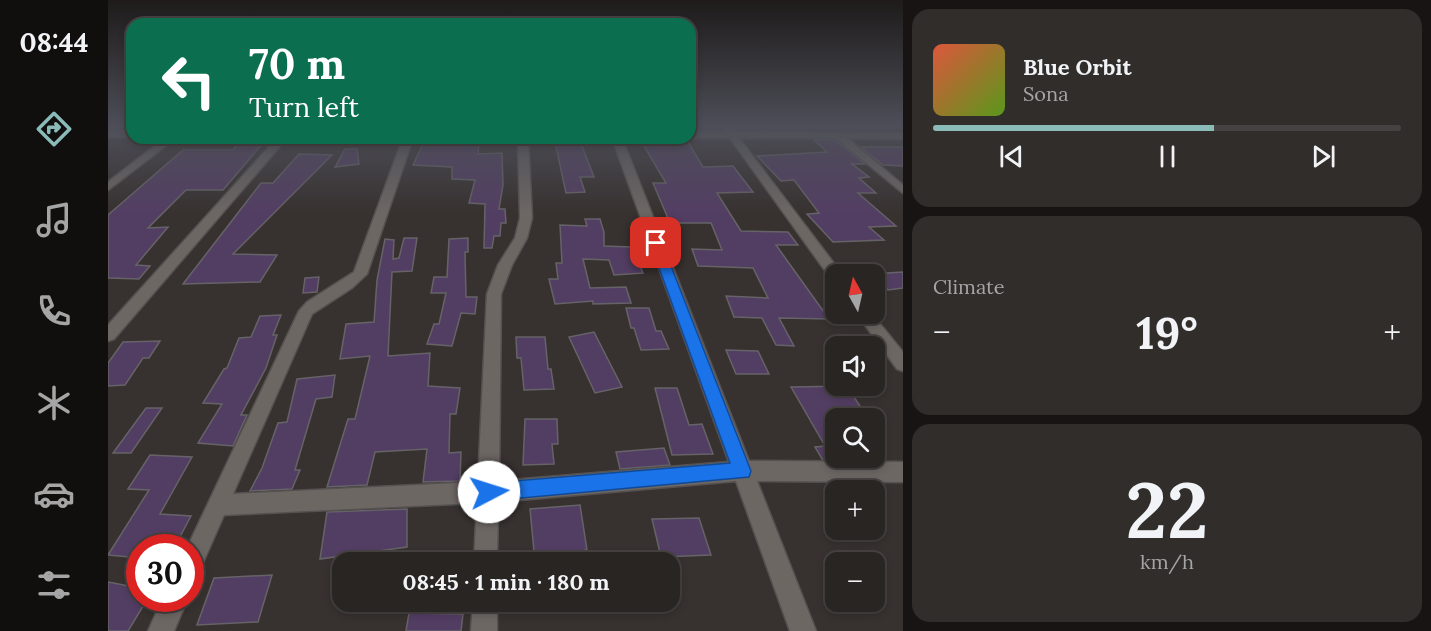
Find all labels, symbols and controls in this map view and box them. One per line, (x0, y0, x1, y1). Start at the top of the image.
text: 08:44 (19, 25, 89, 59)
text: 70 m (249, 37, 345, 91)
icon: left (150, 42, 228, 120)
text: Blue Orbit (1023, 53, 1131, 81)
text: Sona (1023, 81, 1069, 106)
text: Turn left (249, 90, 359, 124)
icon: directions (33, 108, 75, 150)
icon: previous (995, 140, 1028, 173)
icon: pause (1151, 140, 1184, 173)
icon: next (1307, 140, 1340, 173)
icon: music (33, 199, 75, 241)
pin (630, 217, 681, 268)
icon: arrive (639, 226, 672, 259)
north arrow (825, 264, 885, 324)
map controls (825, 264, 885, 612)
text: Climate (933, 274, 1005, 299)
icon: phone (33, 290, 75, 332)
text: 19° (1136, 304, 1198, 361)
text: − (933, 311, 951, 353)
text: + (1383, 311, 1401, 353)
button: sound (825, 336, 885, 396)
icon: climate (33, 382, 75, 424)
button: search (825, 408, 885, 468)
position arrow (457, 460, 521, 524)
text: 22 (1125, 460, 1209, 559)
icon: car (33, 473, 75, 515)
button: + (825, 480, 885, 540)
speed limit sign: 30 (126, 534, 204, 612)
text: km/h (1140, 549, 1194, 574)
button: − (825, 552, 885, 612)
icon: filters (33, 564, 75, 606)
text: 08:45 · 1 min · 180 m (403, 568, 609, 596)

